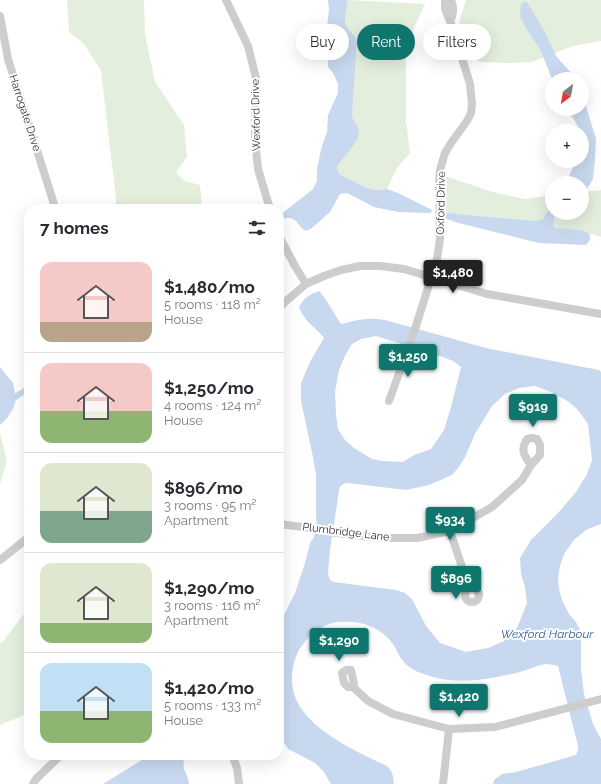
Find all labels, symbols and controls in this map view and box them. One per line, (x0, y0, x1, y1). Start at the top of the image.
chip: Buy (296, 24, 349, 60)
chip: Rent (357, 24, 415, 60)
chip: Filters (423, 24, 491, 60)
north arrow (545, 72, 589, 116)
map controls (545, 72, 589, 220)
street label: Harrogate Drive (6, 73, 44, 154)
street label: Wexford Drive (249, 78, 263, 151)
button: + (545, 124, 589, 168)
street label: Oxford Drive (434, 171, 448, 235)
button: − (545, 176, 589, 220)
icon: filters (246, 217, 268, 239)
text: 7 homes (40, 218, 109, 238)
pin: $1,480 (420, 260, 486, 294)
text: $1,480 (433, 265, 473, 280)
text: $1,480/mo (164, 277, 255, 297)
icon: home (72, 278, 120, 326)
text: 5 rooms · 118 m² (164, 297, 261, 312)
text: House (164, 312, 203, 327)
pin: $1,250 (375, 344, 441, 378)
text: $1,250 (388, 349, 428, 364)
text: $1,250/mo (164, 378, 254, 398)
icon: home (72, 379, 120, 427)
pin: $919 (509, 394, 557, 428)
text: 4 rooms · 124 m² (164, 398, 261, 413)
text: $919 (518, 399, 548, 414)
text: House (164, 413, 203, 428)
text: $896/mo (164, 478, 243, 498)
icon: home (72, 479, 120, 527)
text: 3 rooms · 95 m² (164, 498, 256, 513)
pin: $934 (426, 507, 474, 541)
text: $934 (435, 512, 465, 527)
text: Apartment (164, 513, 228, 528)
street label: Plumbridge Lane (302, 520, 391, 544)
pin: $896 (432, 566, 480, 600)
text: $896 (440, 571, 472, 586)
text: $1,290/mo (164, 578, 254, 598)
icon: home (72, 579, 120, 627)
text: 3 rooms · 116 m² (164, 598, 261, 613)
text: Apartment (164, 613, 228, 628)
water label: Wexford Harbour (501, 627, 594, 641)
pin: $1,290 (306, 628, 372, 662)
text: $1,290 (319, 633, 359, 648)
text: $1,420/mo (164, 678, 254, 698)
icon: home (72, 679, 120, 727)
pin: $1,420 (426, 684, 492, 718)
text: $1,420 (439, 689, 479, 704)
text: 5 rooms · 133 m² (164, 698, 261, 713)
text: House (164, 713, 203, 728)

